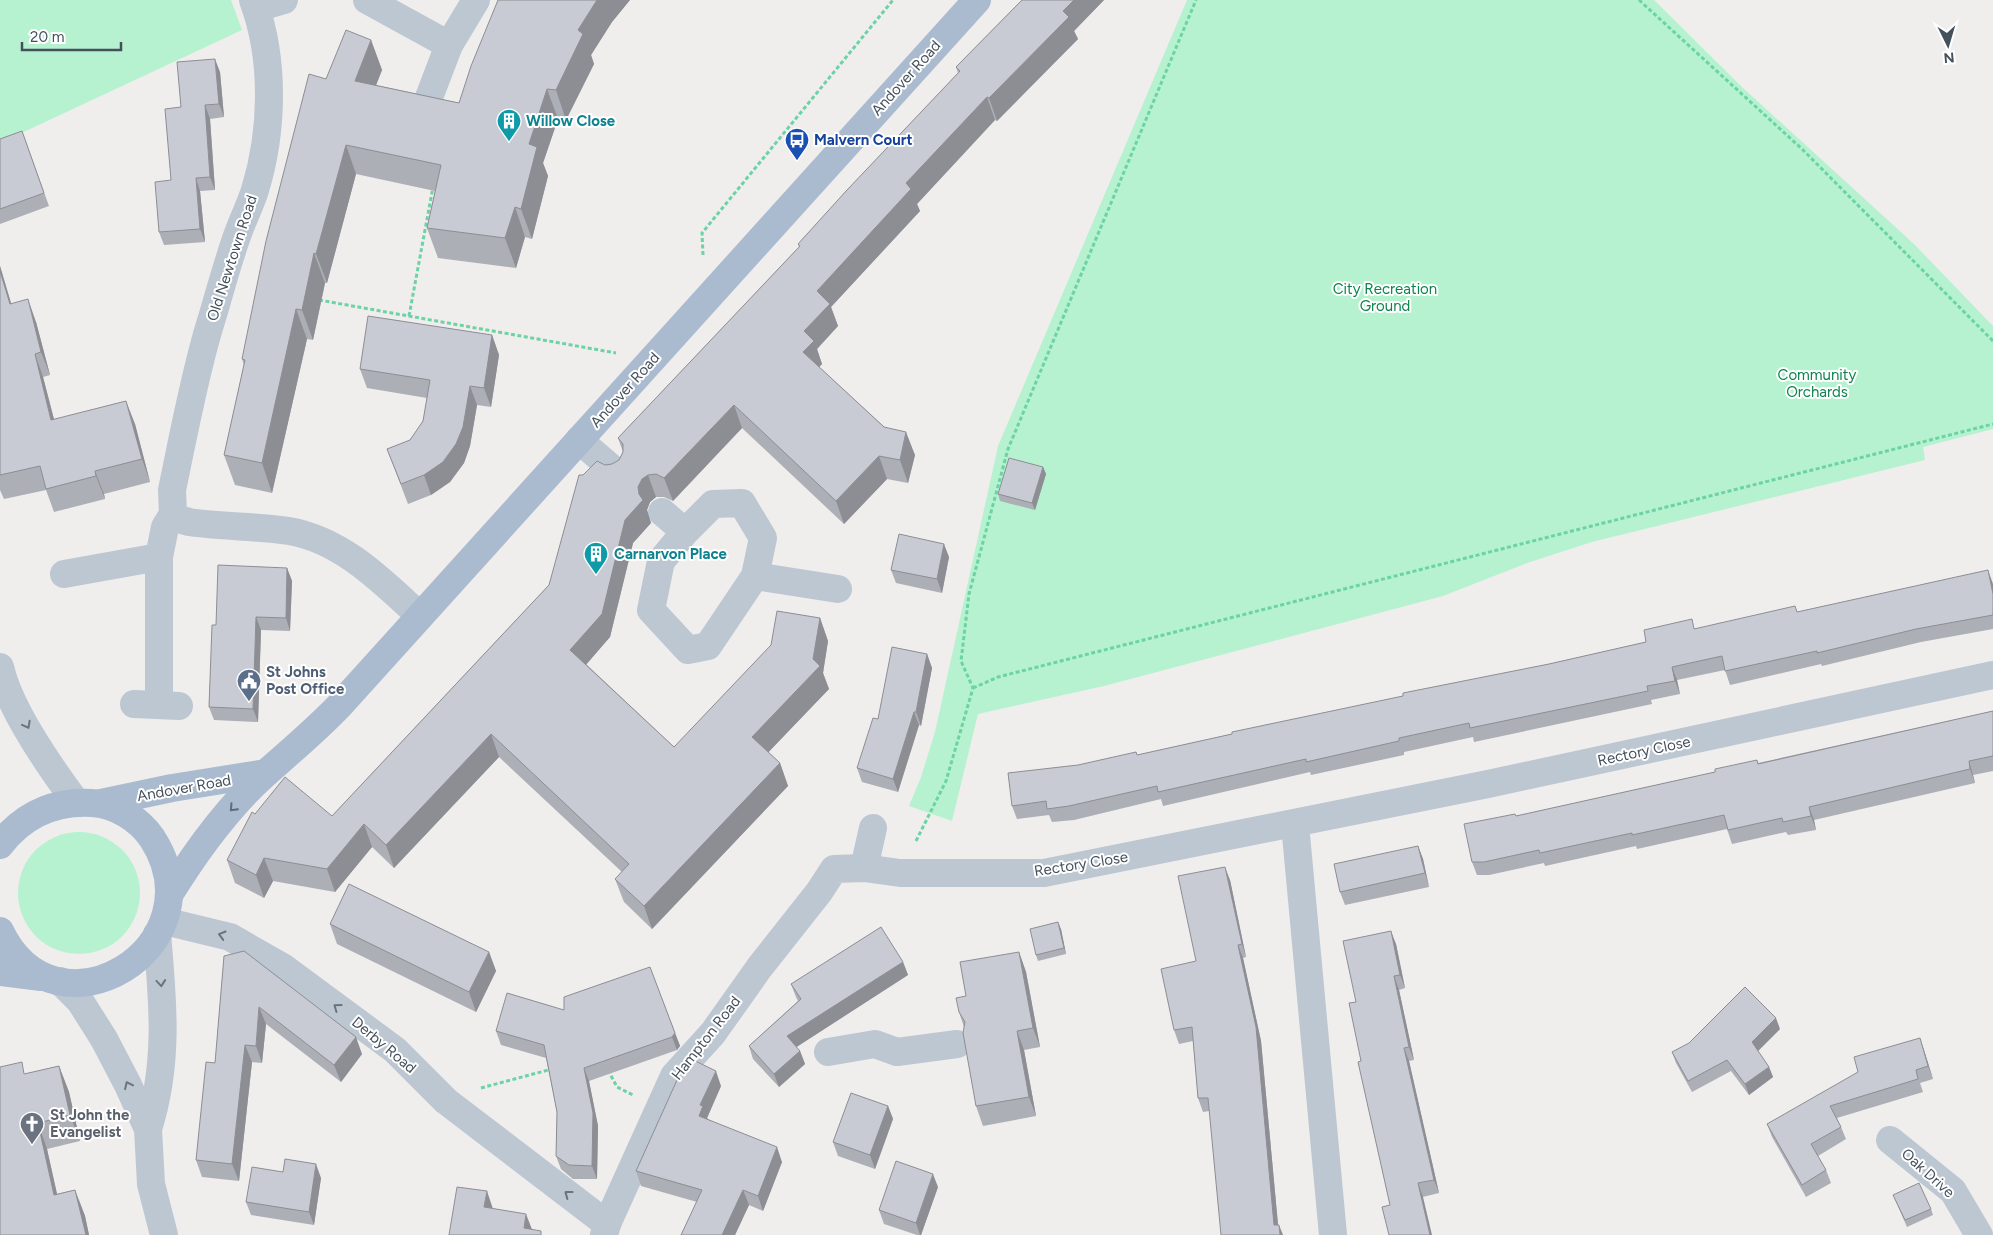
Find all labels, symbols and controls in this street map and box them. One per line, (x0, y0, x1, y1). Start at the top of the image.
scale bar (22, 20, 121, 52)
north arrow (1923, 20, 1973, 70)
text: 20 m (30, 28, 64, 46)
street label: Andover Road (868, 37, 944, 119)
text: N (1943, 49, 1955, 66)
building icon: Willow Close (496, 108, 522, 142)
place label: Willow Close (526, 112, 616, 130)
bus stop icon: Malvern Court (784, 127, 810, 161)
place label: Malvern Court (814, 131, 913, 149)
street label: Old Newtown Road (203, 193, 261, 323)
park label: City Recreation Ground (1333, 280, 1437, 315)
street label: Andover Road (587, 349, 663, 431)
park label: Community Orchards (1778, 366, 1857, 401)
building icon: Carnarvon Place (583, 541, 609, 575)
place label: Carnarvon Place (614, 545, 728, 563)
place label: St Johns Post Office (266, 663, 345, 698)
public building icon: St Johns Post Office (236, 668, 262, 702)
one-way arrow (20, 720, 30, 729)
street label: Rectory Close (1596, 732, 1692, 770)
street label: Andover Road (136, 771, 232, 805)
one-way arrow (230, 803, 239, 812)
street label: Rectory Close (1033, 848, 1129, 880)
one-way arrow (217, 930, 226, 941)
one-way arrow (155, 979, 166, 987)
street label: Hampton Road (668, 992, 744, 1084)
one-way arrow (334, 1005, 343, 1013)
street label: Derby Road (348, 1013, 420, 1077)
one-way arrow (124, 1081, 134, 1090)
place label: St John the Evangelist (50, 1106, 130, 1141)
church icon: St John the Evangelist (19, 1111, 45, 1145)
street label: Oak Drive (1898, 1145, 1958, 1201)
one-way arrow (564, 1191, 574, 1200)

